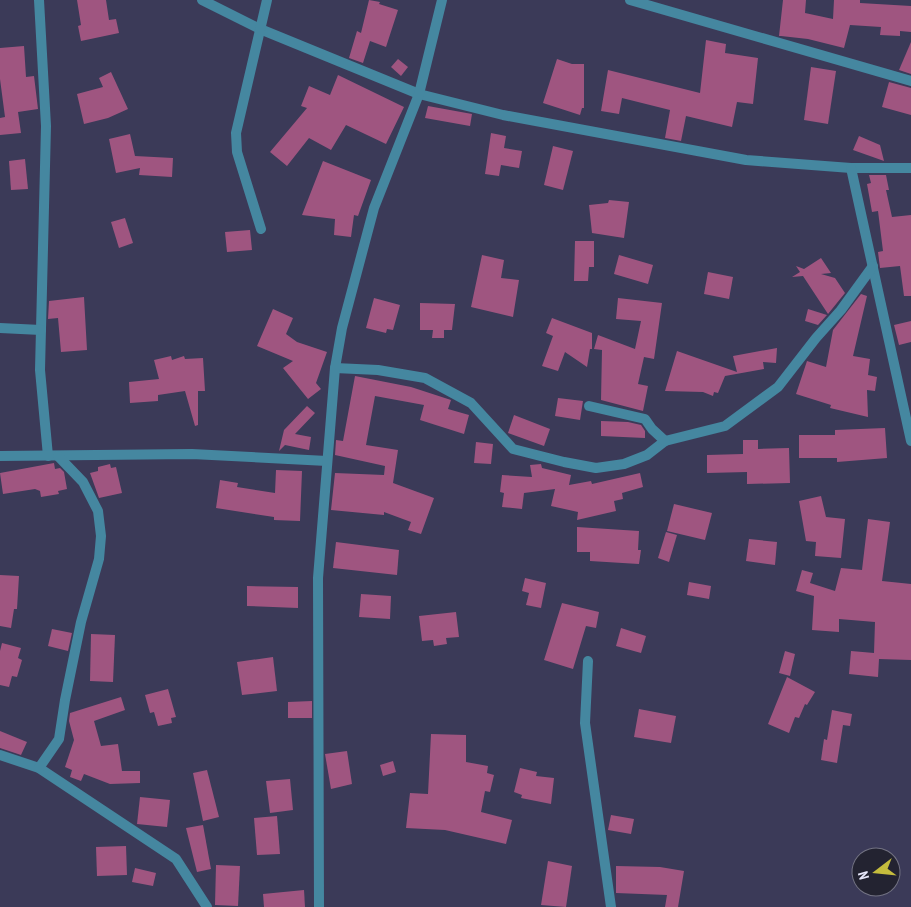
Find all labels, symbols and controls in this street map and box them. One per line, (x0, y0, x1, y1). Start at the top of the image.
north arrow (851, 847, 901, 897)
text: N (854, 869, 873, 882)

